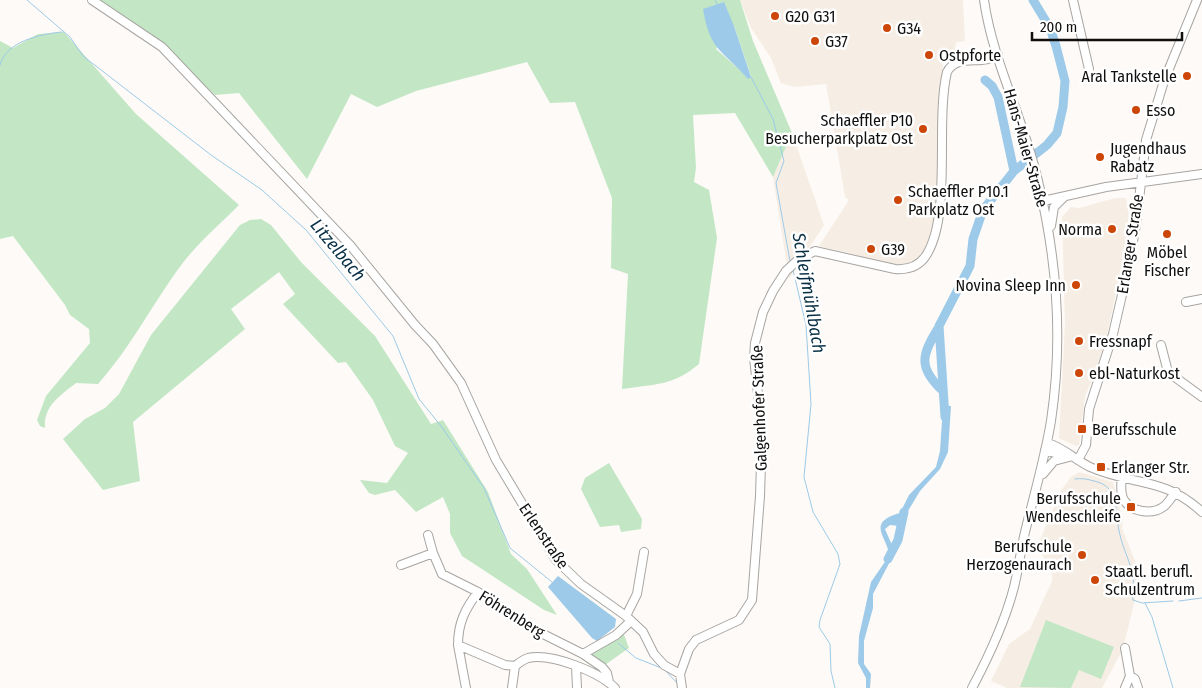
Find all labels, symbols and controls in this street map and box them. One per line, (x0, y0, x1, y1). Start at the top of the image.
place label: G20 G31 (785, 7, 835, 26)
marker: G20 G31 (769, 10, 781, 22)
scale bar (1032, 10, 1182, 42)
text: 200 m (1040, 18, 1077, 36)
place label: G34 (897, 19, 921, 38)
marker: G34 (881, 22, 893, 34)
place label: G37 (825, 32, 848, 51)
marker: G37 (809, 35, 821, 47)
place label: Ostpforte (939, 46, 1001, 65)
marker: Ostpforte (923, 49, 935, 61)
place label: Aral Tankstelle (1082, 67, 1177, 86)
marker: Aral Tankstelle (1181, 70, 1193, 82)
street label: Hans-Maier-Straße (1000, 86, 1052, 210)
place label: Esso (1146, 101, 1175, 120)
marker: Esso (1130, 104, 1142, 116)
place label: Schaeffler P10 Besucherparkplatz Ost (765, 111, 914, 148)
marker: Schaeffler P10 Besucherparkplatz Ost (917, 123, 929, 135)
place label: Jugendhaus Rabatz (1110, 139, 1187, 176)
marker: Jugendhaus Rabatz (1094, 151, 1106, 163)
place label: Schaeffler P10.1 Parkplatz Ost (908, 182, 1009, 219)
street label: Erlanger Straße (1113, 193, 1147, 295)
marker: Schaeffler P10.1 Parkplatz Ost (892, 194, 904, 206)
water label: Litzelbach (306, 214, 370, 286)
place label: Norma (1058, 220, 1102, 239)
marker: Norma (1106, 223, 1118, 235)
marker: Möbel Fischer (1161, 228, 1173, 240)
water label: Schleifmühlbach (787, 230, 830, 355)
place label: G39 (881, 240, 905, 259)
marker: G39 (865, 243, 877, 255)
place label: Möbel Fischer (1144, 243, 1190, 280)
place label: Novina Sleep Inn (956, 276, 1066, 295)
marker: Novina Sleep Inn (1070, 279, 1082, 291)
place label: Fressnapf (1089, 332, 1153, 351)
marker: Fressnapf (1073, 335, 1085, 347)
street label: Galgenhofer Straße (747, 345, 771, 471)
place label: ebl-Naturkost (1089, 364, 1181, 383)
marker: ebl-Naturkost (1073, 367, 1085, 379)
place label: Berufsschule (1092, 420, 1177, 439)
marker: Berufsschule (1076, 423, 1088, 435)
place label: Erlanger Str. (1111, 458, 1190, 477)
marker: Erlanger Str. (1095, 461, 1107, 473)
place label: Berufsschule Wendeschleife (1026, 489, 1121, 526)
street label: Erlenstraße (515, 500, 573, 572)
marker: Berufsschule Wendeschleife (1125, 501, 1137, 513)
place label: Berufschule Herzogenaurach (966, 537, 1072, 574)
marker: Berufschule Herzogenaurach (1076, 549, 1088, 561)
place label: Staatl. berufl. Schulzentrum (1105, 562, 1195, 599)
marker: Staatl. berufl. Schulzentrum (1089, 574, 1101, 586)
street label: Föhrenberg (476, 586, 549, 642)

